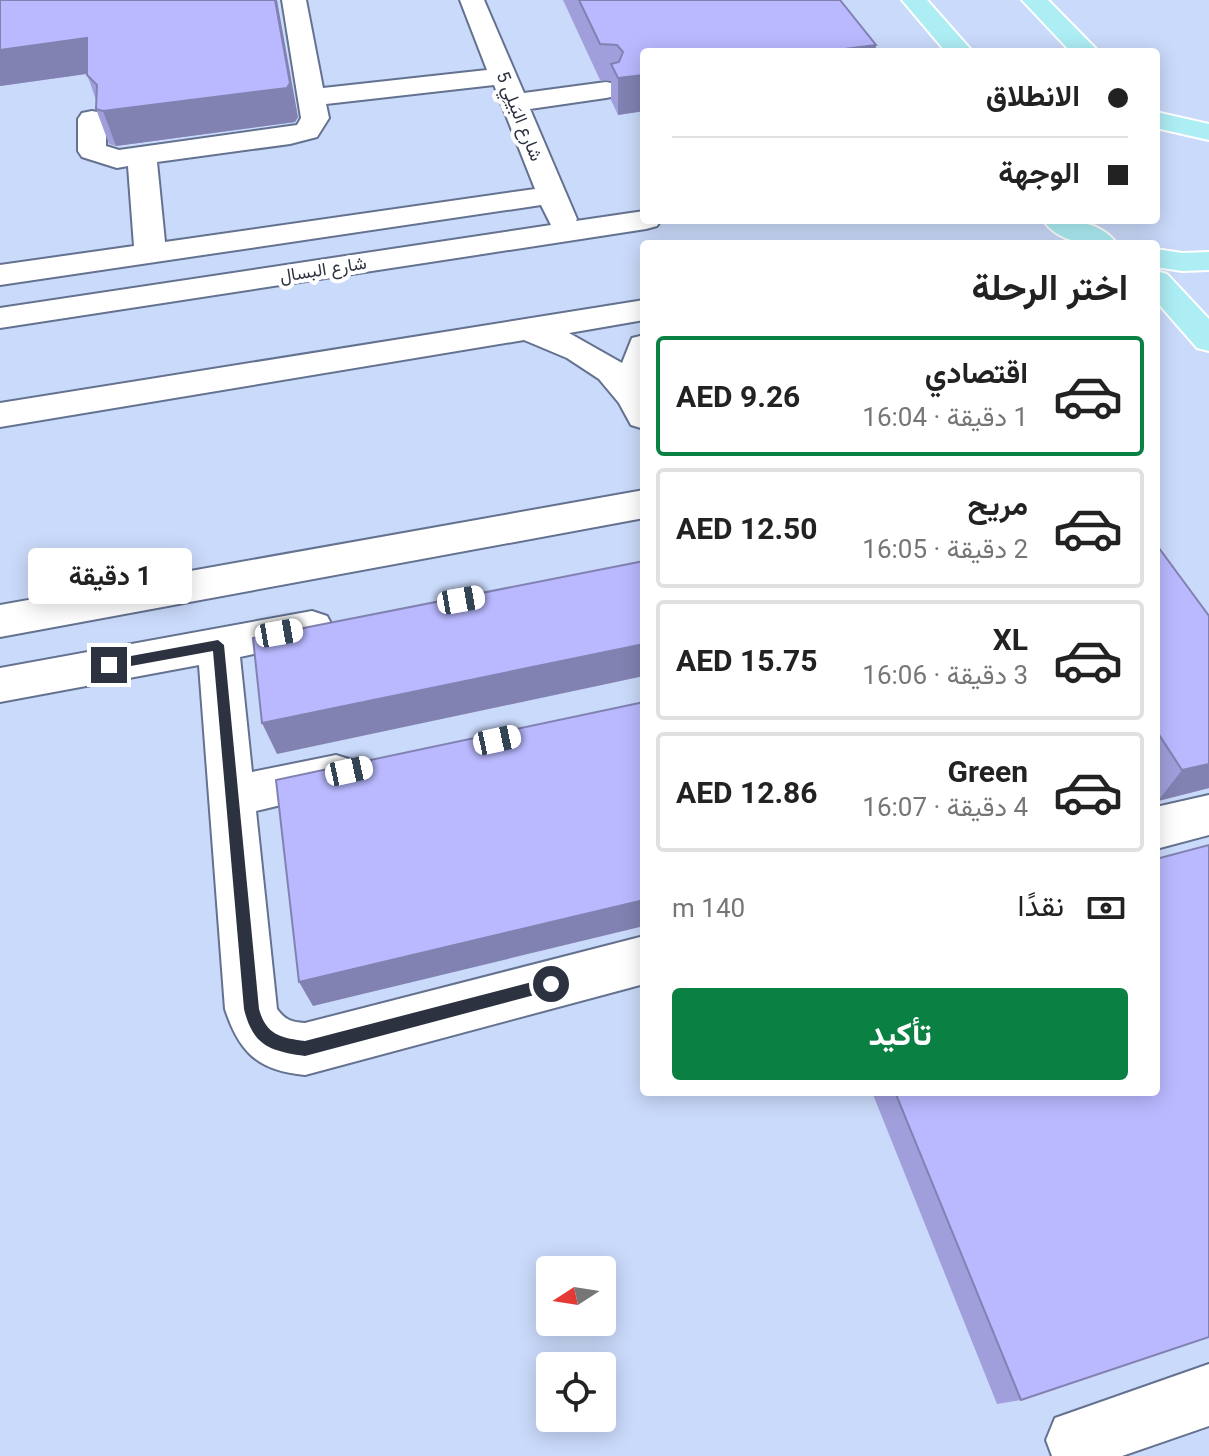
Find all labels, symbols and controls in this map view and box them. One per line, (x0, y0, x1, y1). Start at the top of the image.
street label: شارع البَيلِي 5 (488, 68, 547, 166)
text: الانطلاق (986, 78, 1080, 113)
text: الوجهة (998, 155, 1080, 190)
street label: شارع البسال (278, 252, 368, 288)
text: اختر الرحلة (971, 267, 1128, 309)
text: اقتصادي (925, 355, 1028, 390)
icon: car (1052, 360, 1124, 432)
text: AED 9.26 (676, 379, 800, 414)
text: 1 دقيقة · 16:04 (862, 402, 1028, 432)
text: مريح (968, 487, 1028, 522)
icon: car (1052, 492, 1124, 564)
text: AED 12.50 (676, 511, 818, 546)
text: 2 دقيقة · 16:05 (862, 534, 1028, 564)
callout: 1 دقيقة (27, 549, 191, 605)
text: 1 دقيقة (69, 561, 151, 591)
car (435, 584, 487, 616)
car (253, 617, 305, 649)
text: XL (993, 622, 1028, 657)
icon: car (1052, 624, 1124, 696)
text: AED 15.75 (676, 643, 818, 678)
route end (91, 647, 127, 683)
text: 3 دقيقة · 16:06 (862, 660, 1028, 690)
car (471, 723, 523, 757)
car (323, 754, 375, 788)
text: Green (948, 754, 1028, 789)
icon: car (1052, 756, 1124, 828)
text: AED 12.86 (676, 775, 818, 810)
text: 4 دقيقة · 16:07 (862, 792, 1028, 822)
icon: cash (1084, 886, 1128, 930)
text: نقدًا (1018, 888, 1064, 923)
text: 140 m (672, 893, 745, 923)
route start (533, 966, 569, 1002)
button: تأكيد (672, 988, 1128, 1080)
north arrow (536, 1256, 616, 1336)
map controls (536, 1256, 616, 1432)
button: locate (536, 1352, 616, 1432)

